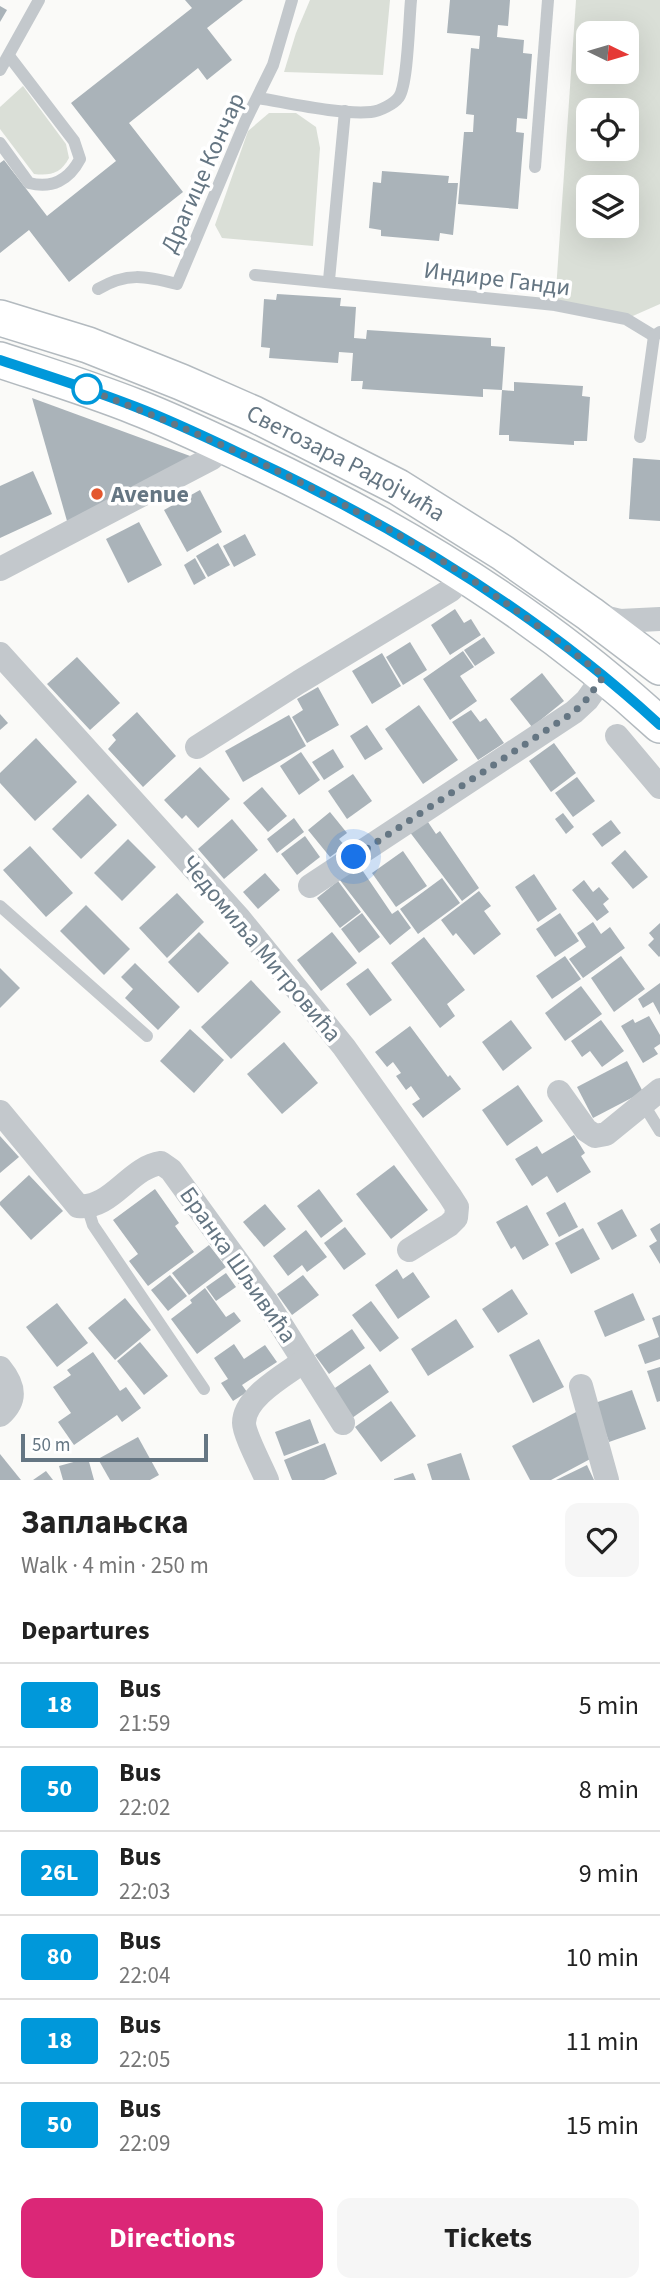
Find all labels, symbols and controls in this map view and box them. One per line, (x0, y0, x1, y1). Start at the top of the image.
north arrow (576, 21, 639, 84)
map controls (576, 21, 639, 238)
street label: Драгице Кончар (152, 87, 254, 259)
button: locate (576, 98, 639, 161)
button: layers (576, 175, 639, 238)
street label: Индире Ганди (422, 253, 572, 305)
unlabelled marker (72, 374, 102, 404)
street label: Светозара Радојчића (240, 395, 452, 530)
place label: Avenue (110, 477, 189, 512)
marker: Avenue (89, 486, 105, 502)
your location (336, 839, 371, 874)
street label: Чедомиља Митровића (172, 848, 350, 1050)
street label: Бранка Шљивића (171, 1180, 305, 1350)
scale bar (21, 1431, 208, 1463)
text: 50 m (32, 1432, 70, 1459)
text: Заплањска (21, 1499, 189, 1546)
button: heart (565, 1503, 639, 1577)
text: Walk · 4 min · 250 m (21, 1549, 209, 1582)
text: Departures (21, 1612, 149, 1649)
text: Bus (119, 1670, 161, 1707)
text: 18 (47, 1687, 72, 1722)
text: 5 min (579, 1687, 639, 1724)
text: 21:59 (119, 1707, 170, 1740)
text: Bus (119, 1754, 161, 1791)
text: 50 (47, 1771, 72, 1806)
text: 8 min (579, 1771, 639, 1808)
text: 22:02 (119, 1791, 170, 1824)
text: Bus (119, 1838, 161, 1875)
text: 26L (41, 1855, 78, 1890)
text: 9 min (579, 1855, 639, 1892)
text: 22:03 (119, 1875, 170, 1908)
text: Bus (119, 1922, 161, 1959)
text: 80 (47, 1939, 72, 1974)
text: 10 min (566, 1939, 639, 1976)
text: 22:04 (119, 1959, 170, 1992)
text: Bus (119, 2006, 161, 2043)
text: 18 (47, 2023, 72, 2058)
text: 11 min (566, 2023, 639, 2060)
text: 22:05 (119, 2043, 170, 2076)
text: Bus (119, 2090, 161, 2127)
text: 50 (47, 2107, 72, 2142)
text: 15 min (566, 2107, 639, 2144)
text: 22:09 (119, 2127, 170, 2160)
button: Directions (21, 2198, 323, 2278)
button: Tickets (337, 2198, 639, 2278)

